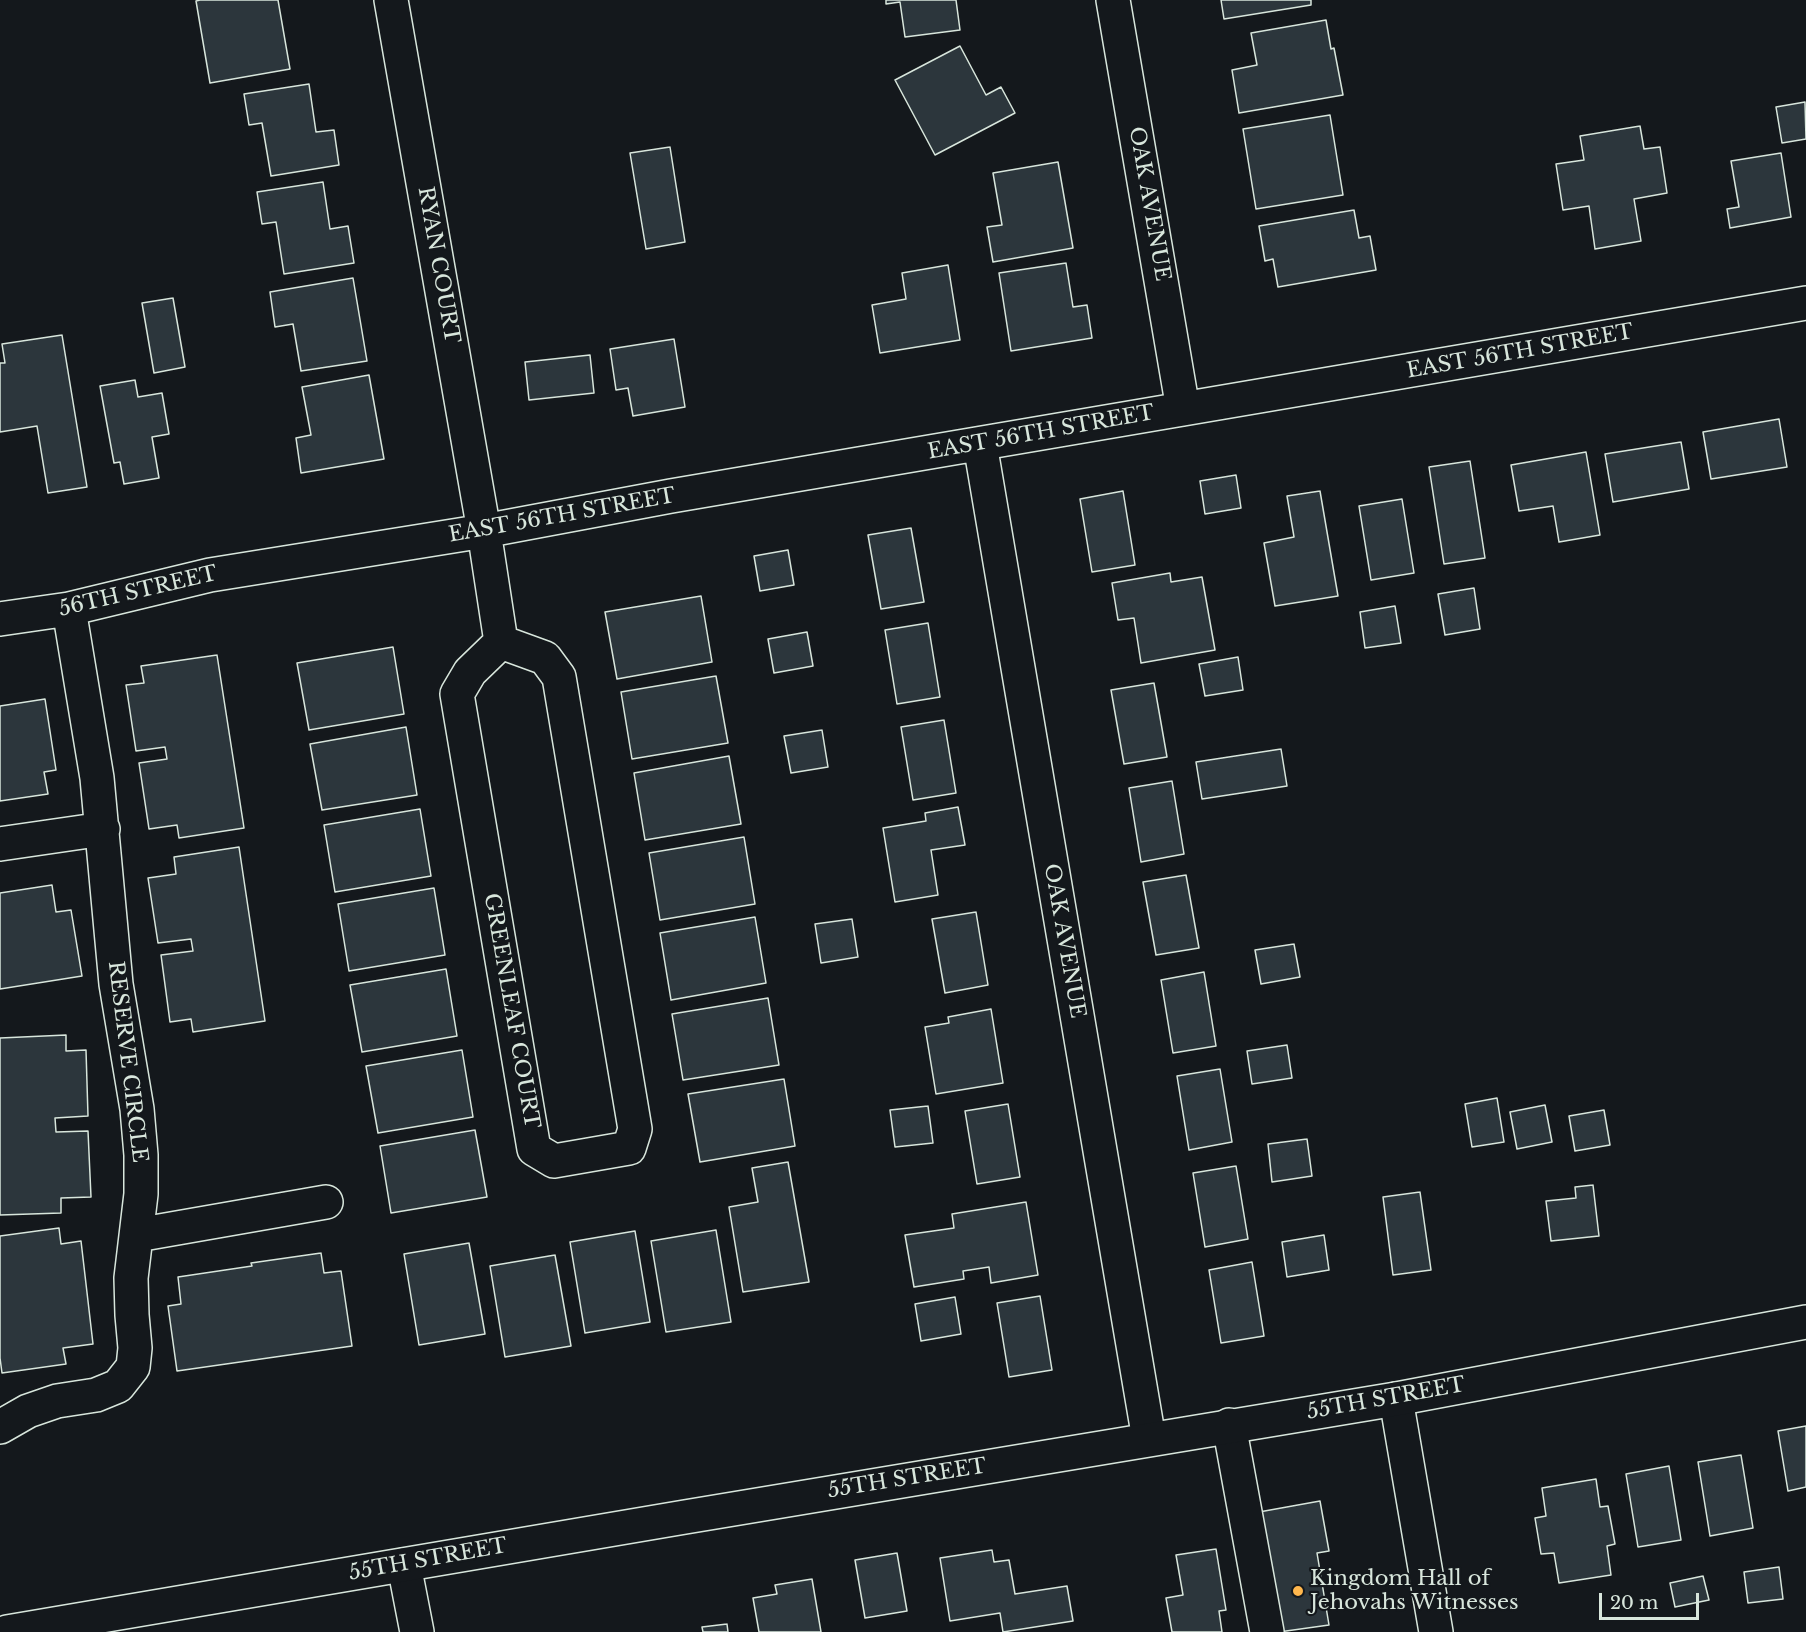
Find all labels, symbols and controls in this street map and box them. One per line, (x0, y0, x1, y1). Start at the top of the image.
street label: OAK AVENUE (1123, 125, 1175, 283)
street label: RYAN COURT (412, 185, 464, 345)
street label: EAST 56TH STREET (1405, 320, 1635, 384)
street label: EAST 56TH STREET (926, 401, 1156, 465)
street label: EAST 56TH STREET (447, 484, 677, 548)
street label: 56TH STREET (56, 562, 220, 622)
street label: OAK AVENUE (1038, 862, 1090, 1020)
street label: GREENLEAF COURT (478, 891, 544, 1131)
street label: RESERVE CIRCLE (102, 960, 152, 1164)
street label: 55TH STREET (1305, 1373, 1467, 1425)
street label: 55TH STREET (826, 1454, 988, 1504)
street label: 55TH STREET (347, 1534, 509, 1586)
place label: Kingdom Hall of Jehovahs Witnesses (1310, 1566, 1519, 1616)
scale bar (1602, 1581, 1702, 1619)
marker: Kingdom Hall of Jehovahs Witnesses (1291, 1584, 1305, 1598)
text: 20 m (1610, 1592, 1658, 1614)

